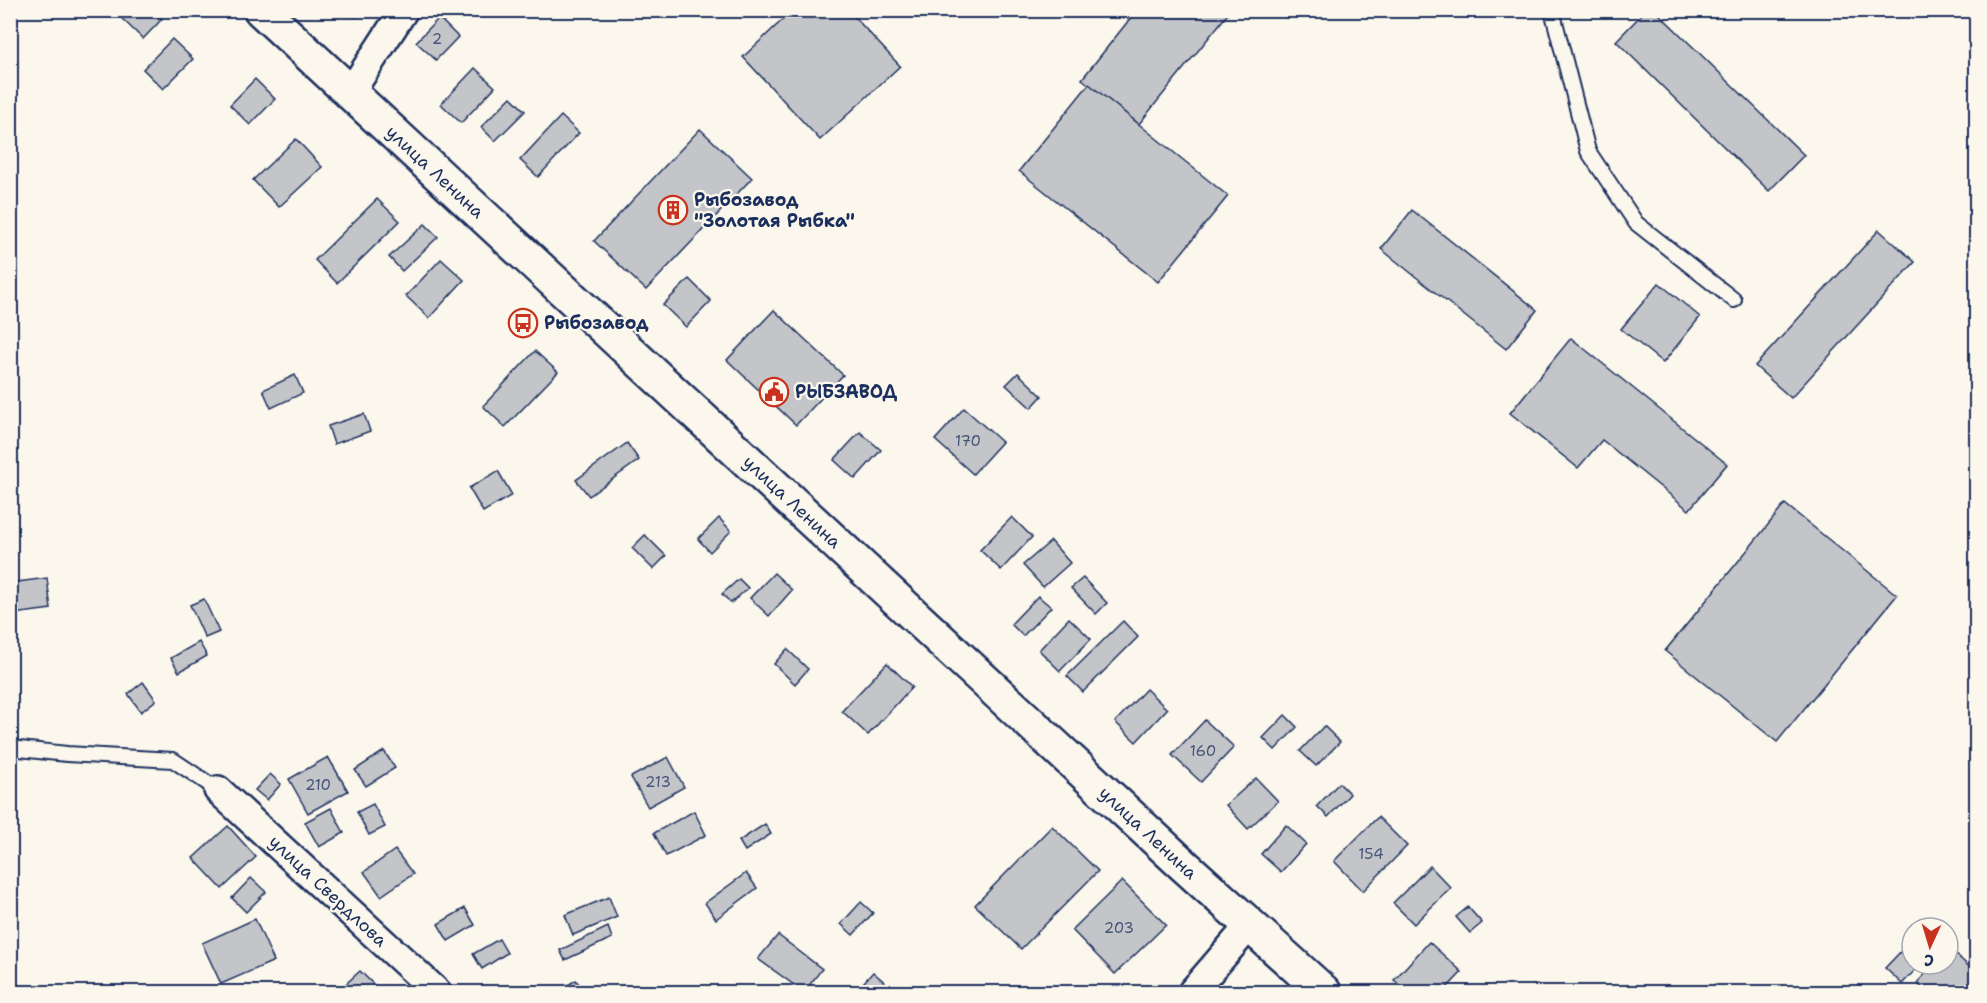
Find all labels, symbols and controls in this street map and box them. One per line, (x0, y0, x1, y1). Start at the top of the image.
house number: 2 (432, 29, 442, 49)
street label: улица Ленина (381, 120, 489, 224)
place label: Рыбозавод "Золотая Рыбка" (694, 188, 855, 233)
building icon: Рыбозавод "Золотая Рыбка" (657, 194, 689, 226)
bus stop icon: Рыбозавод (507, 307, 539, 339)
place label: Рыбозавод (544, 311, 649, 335)
public building icon: РЫБЗАВОД (758, 376, 790, 408)
place label: РЫБЗАВОД (795, 380, 898, 404)
house number: 170 (955, 431, 981, 451)
street label: улица Ленина (738, 450, 846, 554)
house number: 160 (1190, 741, 1216, 761)
house number: 213 (645, 772, 671, 792)
house number: 210 (305, 775, 331, 795)
street label: улица Ленина (1094, 781, 1202, 885)
street label: улица Свердлова (264, 830, 392, 952)
house number: 154 (1358, 844, 1384, 864)
north arrow (1900, 916, 1960, 976)
house number: 203 (1104, 918, 1134, 938)
text: С (1923, 950, 1935, 971)

